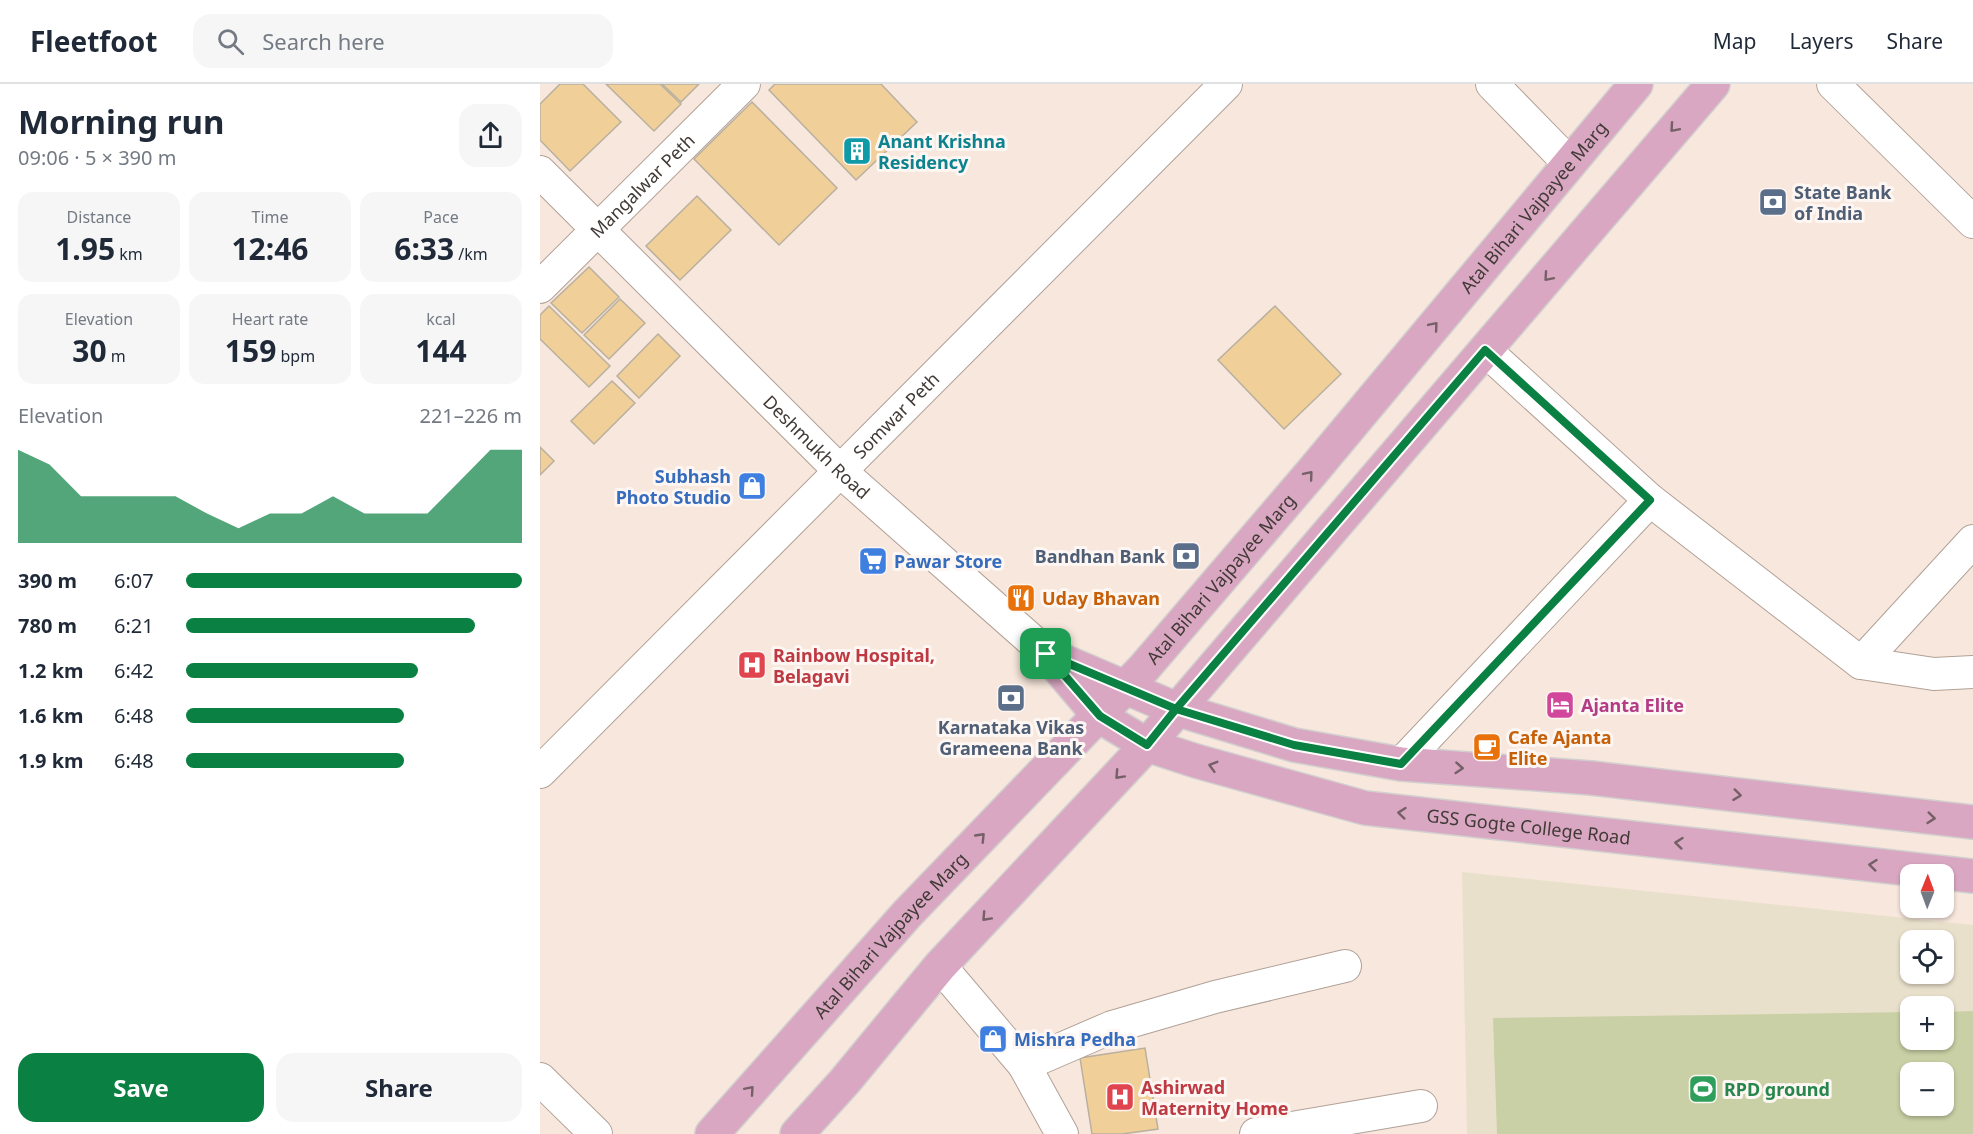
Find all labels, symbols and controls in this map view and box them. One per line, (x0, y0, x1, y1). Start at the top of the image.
search box (193, 14, 613, 68)
text: Fleetfoot (30, 22, 157, 60)
icon: search (214, 25, 247, 58)
text: Search here (262, 26, 385, 56)
text: Map (1713, 27, 1757, 55)
text: Layers (1790, 27, 1854, 55)
text: Share (1887, 27, 1943, 55)
text: Morning run (18, 99, 224, 144)
button: share (459, 104, 522, 167)
street label: Atal Bihari Vajpayee Marg (1454, 116, 1612, 298)
one-way arrow (1671, 121, 1682, 132)
street label: Mangalwar Peth (585, 128, 700, 243)
place label: Anant Krishna Residency (878, 129, 1006, 174)
building icon: Anant Krishna Residency (841, 135, 873, 167)
text: 09:06 · 5 × 390 m (18, 144, 176, 171)
place label: State Bank of India (1794, 180, 1892, 225)
bank icon: State Bank of India (1757, 186, 1789, 218)
text: Distance (67, 206, 131, 228)
text: Time (251, 206, 289, 228)
text: Pace (423, 206, 459, 228)
text: 1.95 (55, 228, 115, 269)
text: 12:46 (231, 228, 309, 269)
text: 6:33 (394, 228, 454, 269)
text: km (115, 243, 143, 265)
text: /km (454, 243, 488, 265)
one-way arrow (1544, 270, 1555, 281)
text: Elevation (65, 308, 133, 330)
text: Heart rate (232, 308, 308, 330)
text: kcal (426, 308, 456, 330)
one-way arrow (1427, 322, 1438, 333)
text: 30 (72, 330, 107, 371)
text: 159 (225, 330, 276, 371)
text: 144 (415, 330, 467, 371)
text: m (107, 345, 126, 367)
text: bpm (276, 345, 315, 367)
street label: Somwar Peth (848, 367, 944, 463)
street label: Deshmukh Road (758, 389, 875, 504)
text: Elevation (18, 402, 103, 429)
text: 221–226 m (419, 402, 522, 429)
place label: Subhash Photo Studio (616, 464, 731, 509)
shop icon: Subhash Photo Studio (736, 470, 768, 502)
one-way arrow (1302, 471, 1313, 482)
street label: Atal Bihari Vajpayee Marg (1141, 489, 1300, 669)
bank icon: Bandhan Bank (1170, 540, 1202, 572)
place label: Bandhan Bank (1035, 544, 1166, 568)
supermarket icon: Pawar Store (857, 545, 889, 577)
place label: Pawar Store (894, 549, 1002, 573)
text: 390 m (18, 567, 77, 594)
text: 6:07 (114, 567, 154, 594)
restaurant icon: Uday Bhavan (1005, 582, 1037, 614)
place label: Uday Bhavan (1042, 586, 1160, 610)
text: 780 m (18, 612, 77, 639)
text: 6:21 (114, 612, 154, 639)
pin (1020, 628, 1071, 679)
icon: arrive (1029, 637, 1062, 670)
place label: Rainbow Hospital, Belagavi (773, 643, 935, 688)
hospital icon: Rainbow Hospital, Belagavi (736, 649, 768, 681)
text: 1.2 km (18, 657, 84, 684)
text: 6:42 (114, 657, 154, 684)
bank icon: Karnataka Vikas Grameena Bank (995, 682, 1027, 714)
hotel icon: Ajanta Elite (1544, 689, 1576, 721)
place label: Ajanta Elite (1581, 693, 1684, 717)
text: 1.6 km (18, 702, 84, 729)
text: 6:48 (114, 702, 154, 729)
place label: Karnataka Vikas Grameena Bank (938, 715, 1084, 760)
place label: Cafe Ajanta Elite (1508, 725, 1612, 770)
cafe icon: Cafe Ajanta Elite (1471, 731, 1503, 763)
text: 1.9 km (18, 747, 84, 774)
text: 6:48 (114, 747, 154, 774)
one-way arrow (1208, 761, 1219, 773)
one-way arrow (1455, 761, 1464, 774)
one-way arrow (1115, 768, 1126, 778)
one-way arrow (1732, 789, 1742, 801)
street label: GSS Gogte College Road (1425, 803, 1632, 850)
one-way arrow (1397, 807, 1407, 819)
one-way arrow (1926, 811, 1935, 824)
one-way arrow (973, 834, 984, 845)
one-way arrow (1675, 838, 1684, 850)
street label: Atal Bihari Vajpayee Marg (808, 847, 972, 1023)
one-way arrow (1869, 859, 1878, 872)
north arrow (1900, 864, 1954, 918)
map controls (1900, 864, 1954, 1116)
one-way arrow (982, 911, 993, 921)
button: locate (1900, 930, 1954, 984)
button: + (1900, 996, 1954, 1050)
shop icon: Mishra Pedha (977, 1023, 1009, 1055)
place label: Mishra Pedha (1014, 1027, 1136, 1051)
button: Save (18, 1053, 264, 1122)
button: Share (276, 1053, 522, 1122)
button: − (1900, 1062, 1954, 1116)
sports icon: RPD ground (1687, 1073, 1719, 1105)
place label: Ashirwad Maternity Home (1141, 1075, 1289, 1120)
place label: RPD ground (1724, 1077, 1830, 1101)
hospital icon: Ashirwad Maternity Home (1104, 1081, 1136, 1113)
one-way arrow (743, 1086, 754, 1097)

